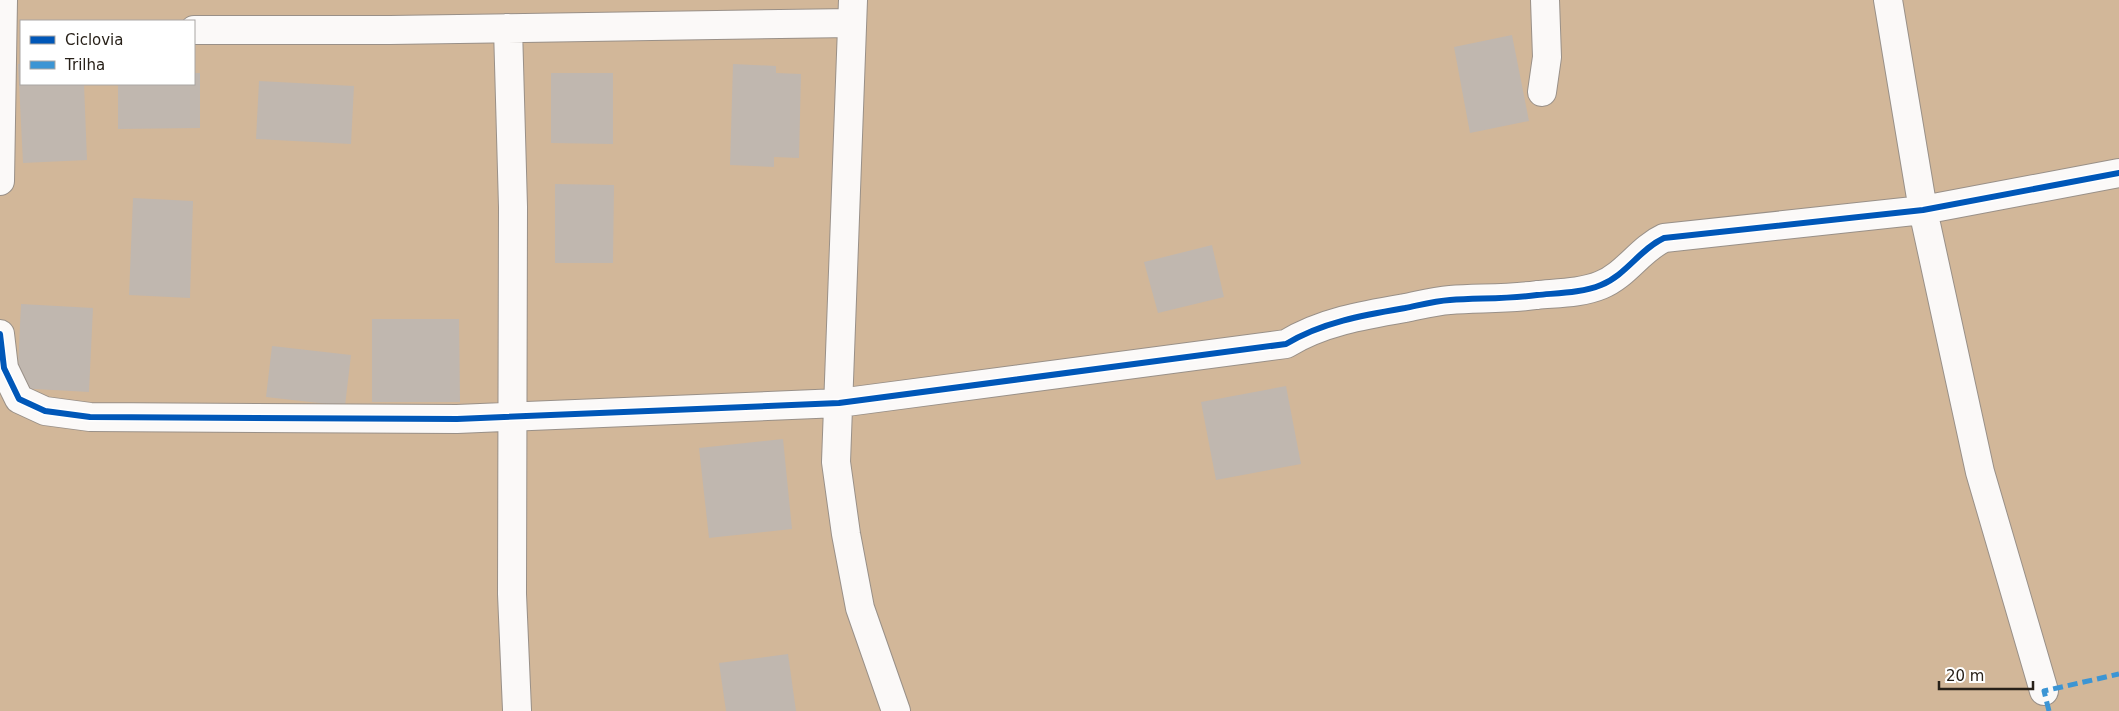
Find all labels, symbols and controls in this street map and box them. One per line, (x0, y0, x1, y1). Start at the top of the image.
legend (20, 20, 195, 85)
text: Ciclovia (65, 31, 123, 49)
text: Trilha (64, 56, 105, 74)
scale bar (1939, 658, 2033, 690)
text: 20 m (1946, 667, 1984, 685)

